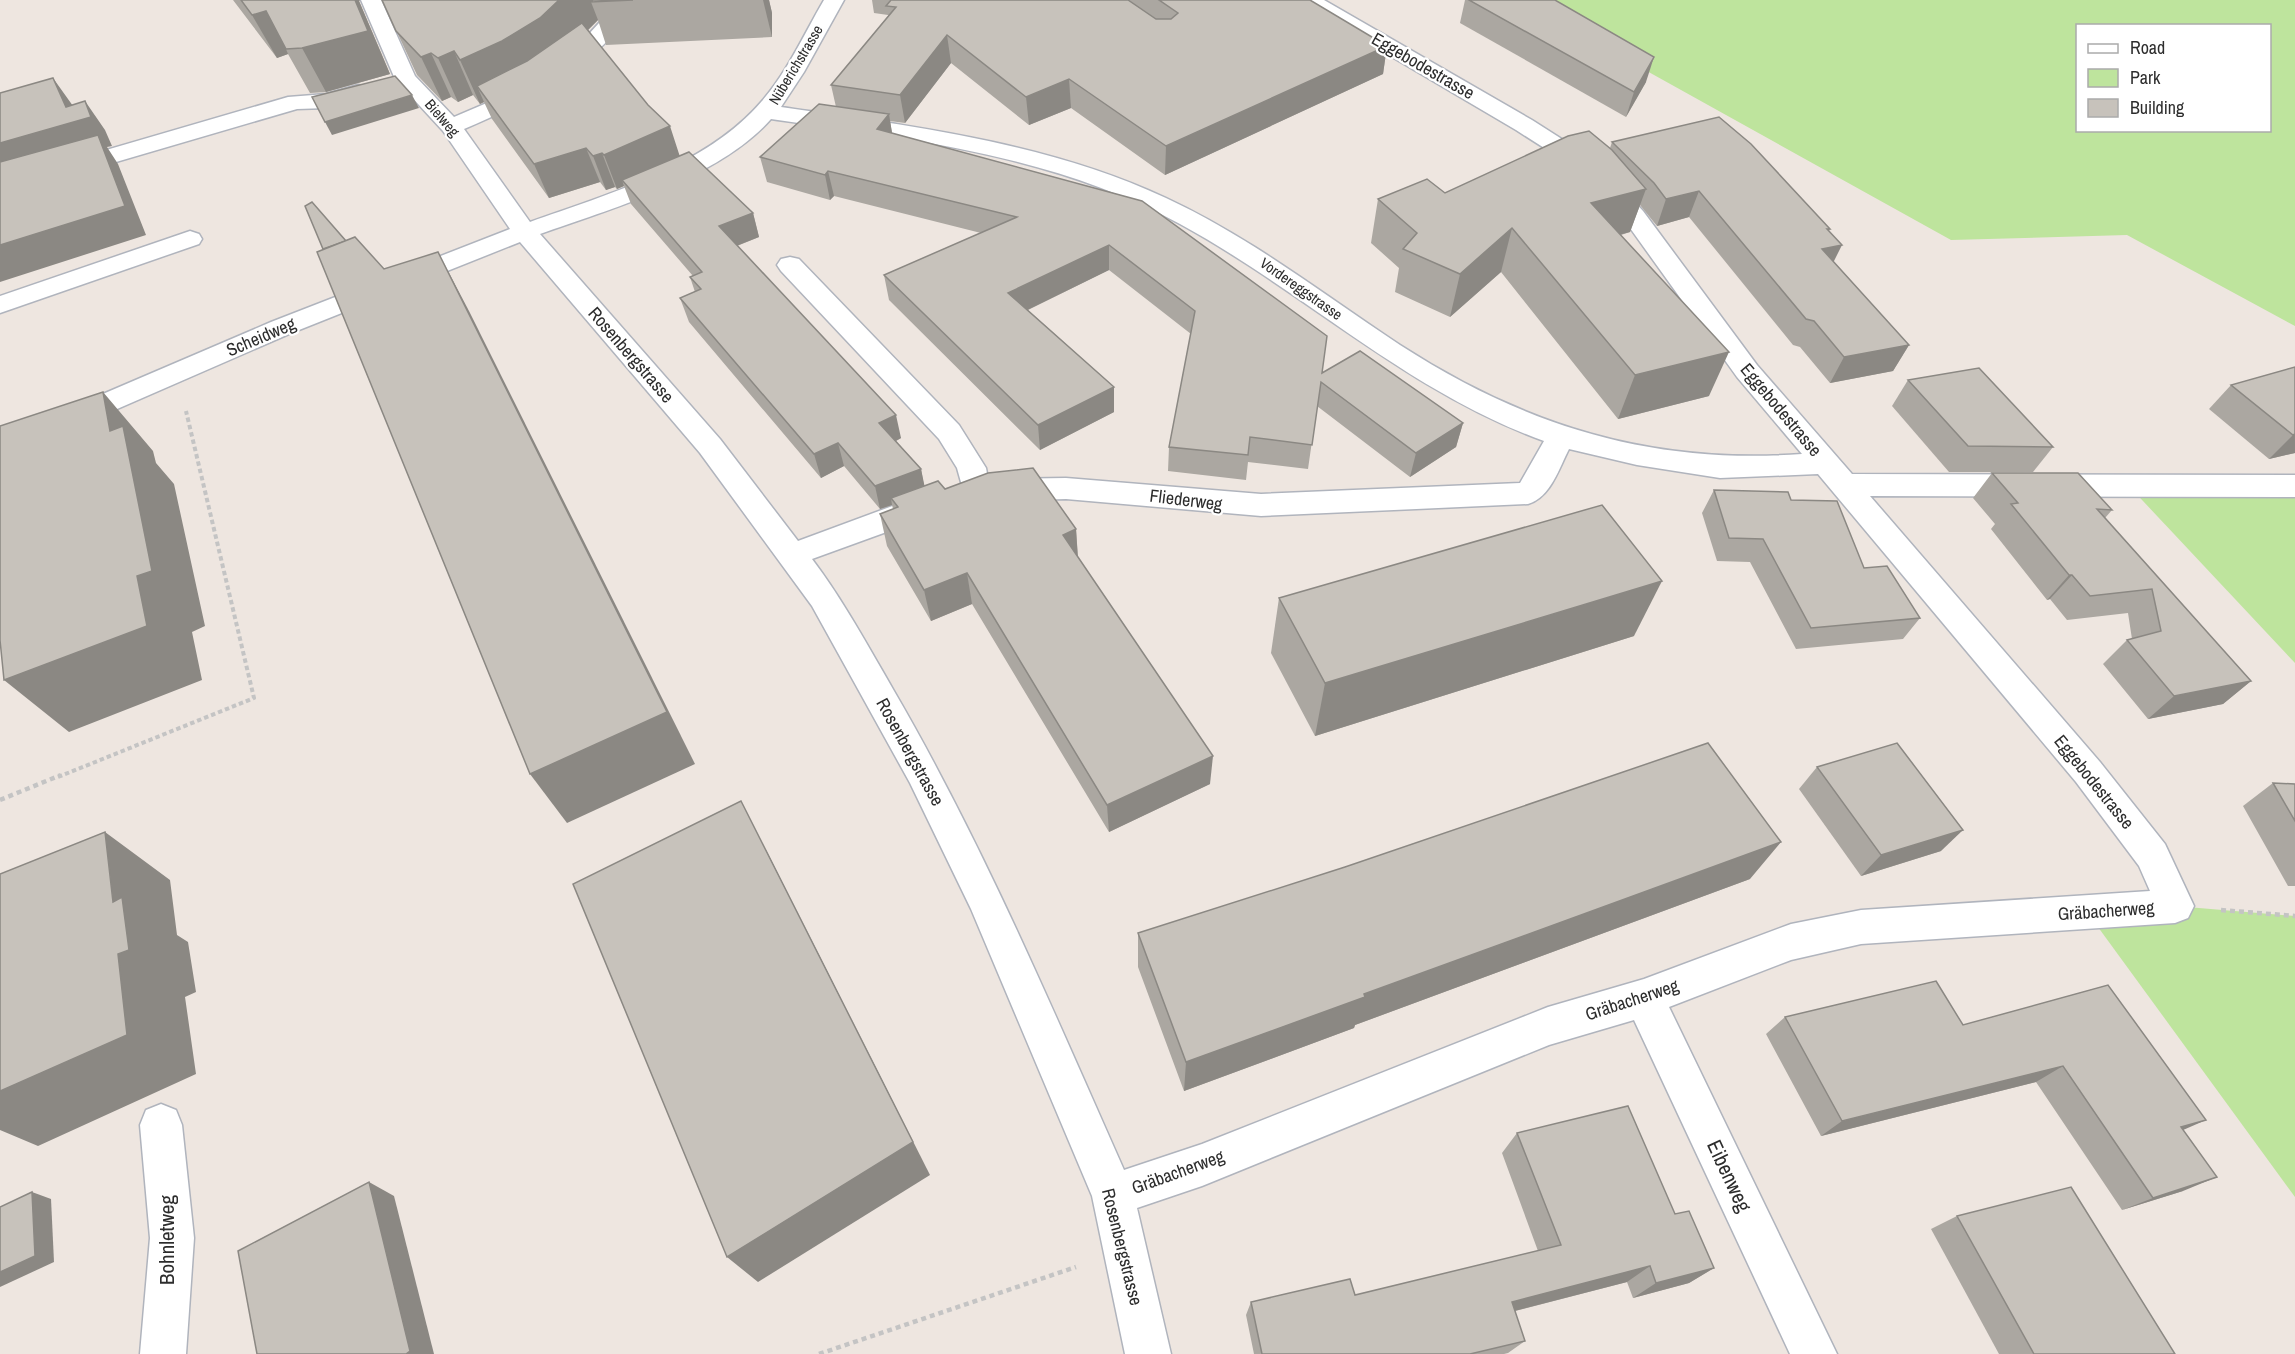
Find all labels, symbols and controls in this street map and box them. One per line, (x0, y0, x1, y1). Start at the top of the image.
street label: Nüberichstrasse (764, 21, 828, 109)
legend (2076, 24, 2271, 132)
street label: Eggebodestrasse (1367, 26, 1479, 105)
text: Road (2130, 35, 2165, 60)
text: Park (2130, 65, 2161, 90)
street label: Bielweg (420, 94, 465, 141)
text: Building (2130, 95, 2185, 120)
street label: Vordereggstrasse (1256, 252, 1347, 325)
street label: Rosenbergstrasse (583, 301, 680, 408)
street label: Scheidweg (222, 310, 300, 362)
street label: Eggebodestrasse (1735, 358, 1828, 462)
street label: Fliederweg (1148, 483, 1225, 516)
street label: Rosenbergstrasse (870, 693, 950, 810)
street label: Eggebodestrasse (2049, 729, 2140, 834)
street label: Gräbacherweg (2057, 895, 2156, 926)
street label: Gräbacherweg (1582, 972, 1682, 1026)
street label: Eibenweg (1700, 1135, 1759, 1217)
street label: Gräbacherweg (1128, 1143, 1228, 1200)
street label: Rosenbergstrasse (1096, 1186, 1149, 1308)
street label: Bohnletweg (152, 1195, 181, 1285)

